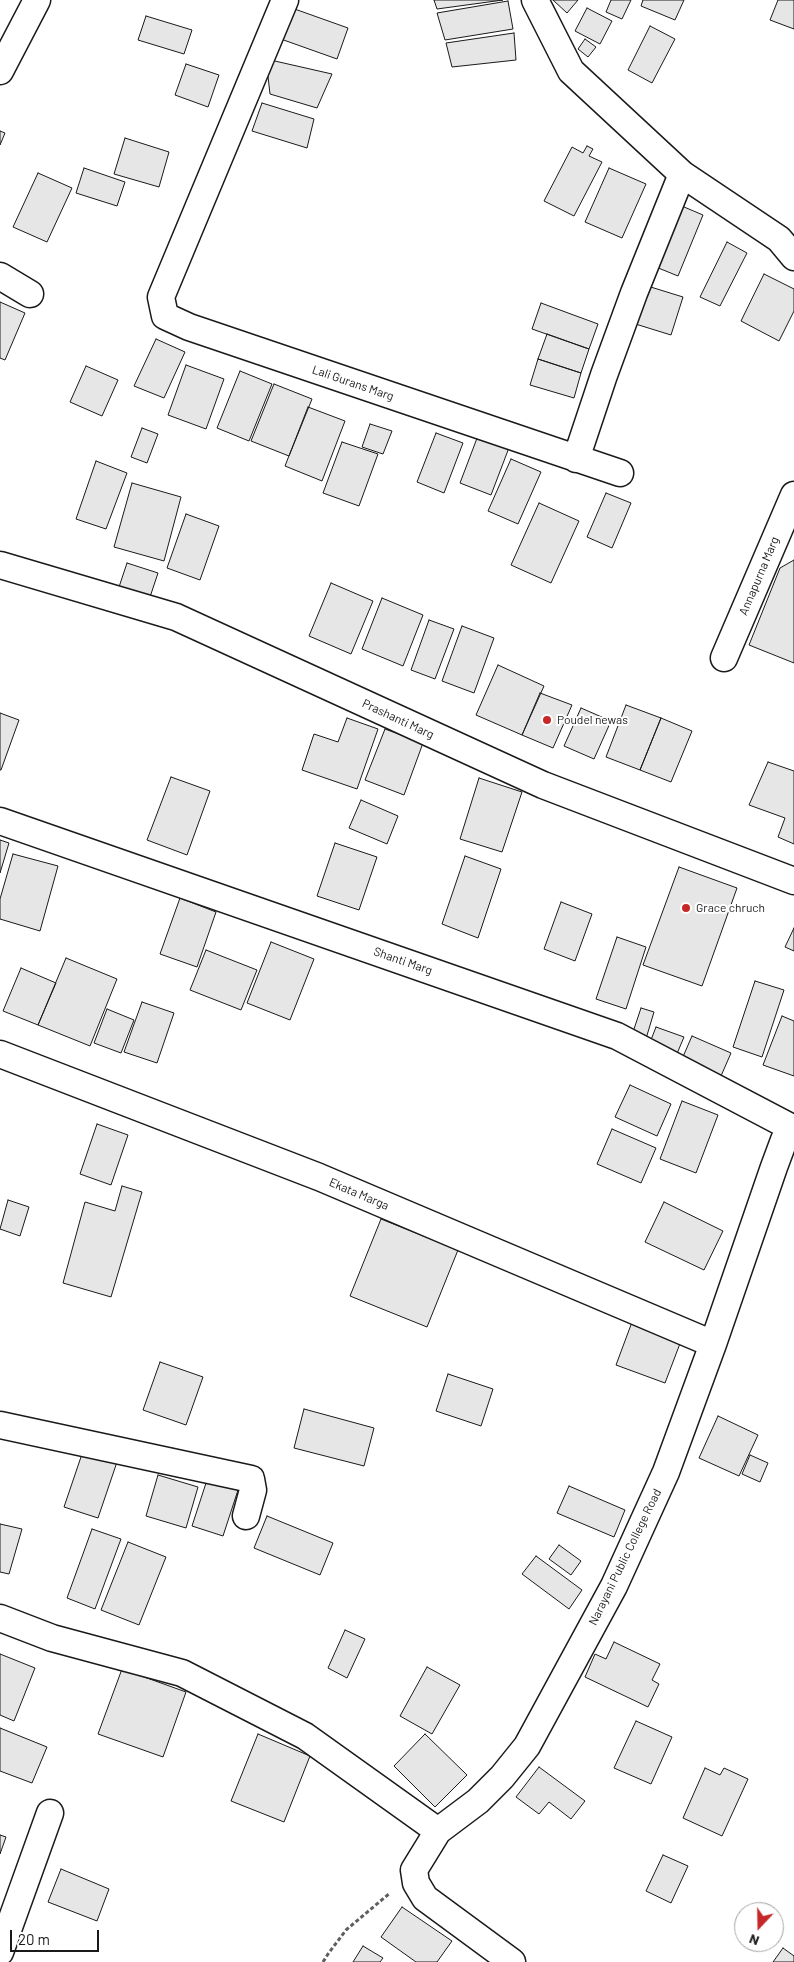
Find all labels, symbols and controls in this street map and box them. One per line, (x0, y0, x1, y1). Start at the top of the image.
street label: Lali Gurans Marg (310, 362, 396, 404)
street label: Annapurna Marg (736, 534, 782, 618)
street label: Prashanti Marg (360, 696, 436, 742)
place label: Poudel newas (557, 713, 628, 727)
marker: Poudel newas (541, 714, 553, 726)
place label: Grace chruch (696, 901, 765, 915)
marker: Grace chruch (680, 902, 692, 914)
street label: Shanti Marg (372, 944, 434, 978)
street label: Ekata Marga (327, 1175, 391, 1213)
street label: Narayani Public College Road (586, 1486, 664, 1628)
north arrow (734, 1902, 784, 1952)
scale bar (12, 1920, 101, 1952)
text: 20 m (18, 1930, 50, 1948)
text: N (746, 1931, 761, 1950)

